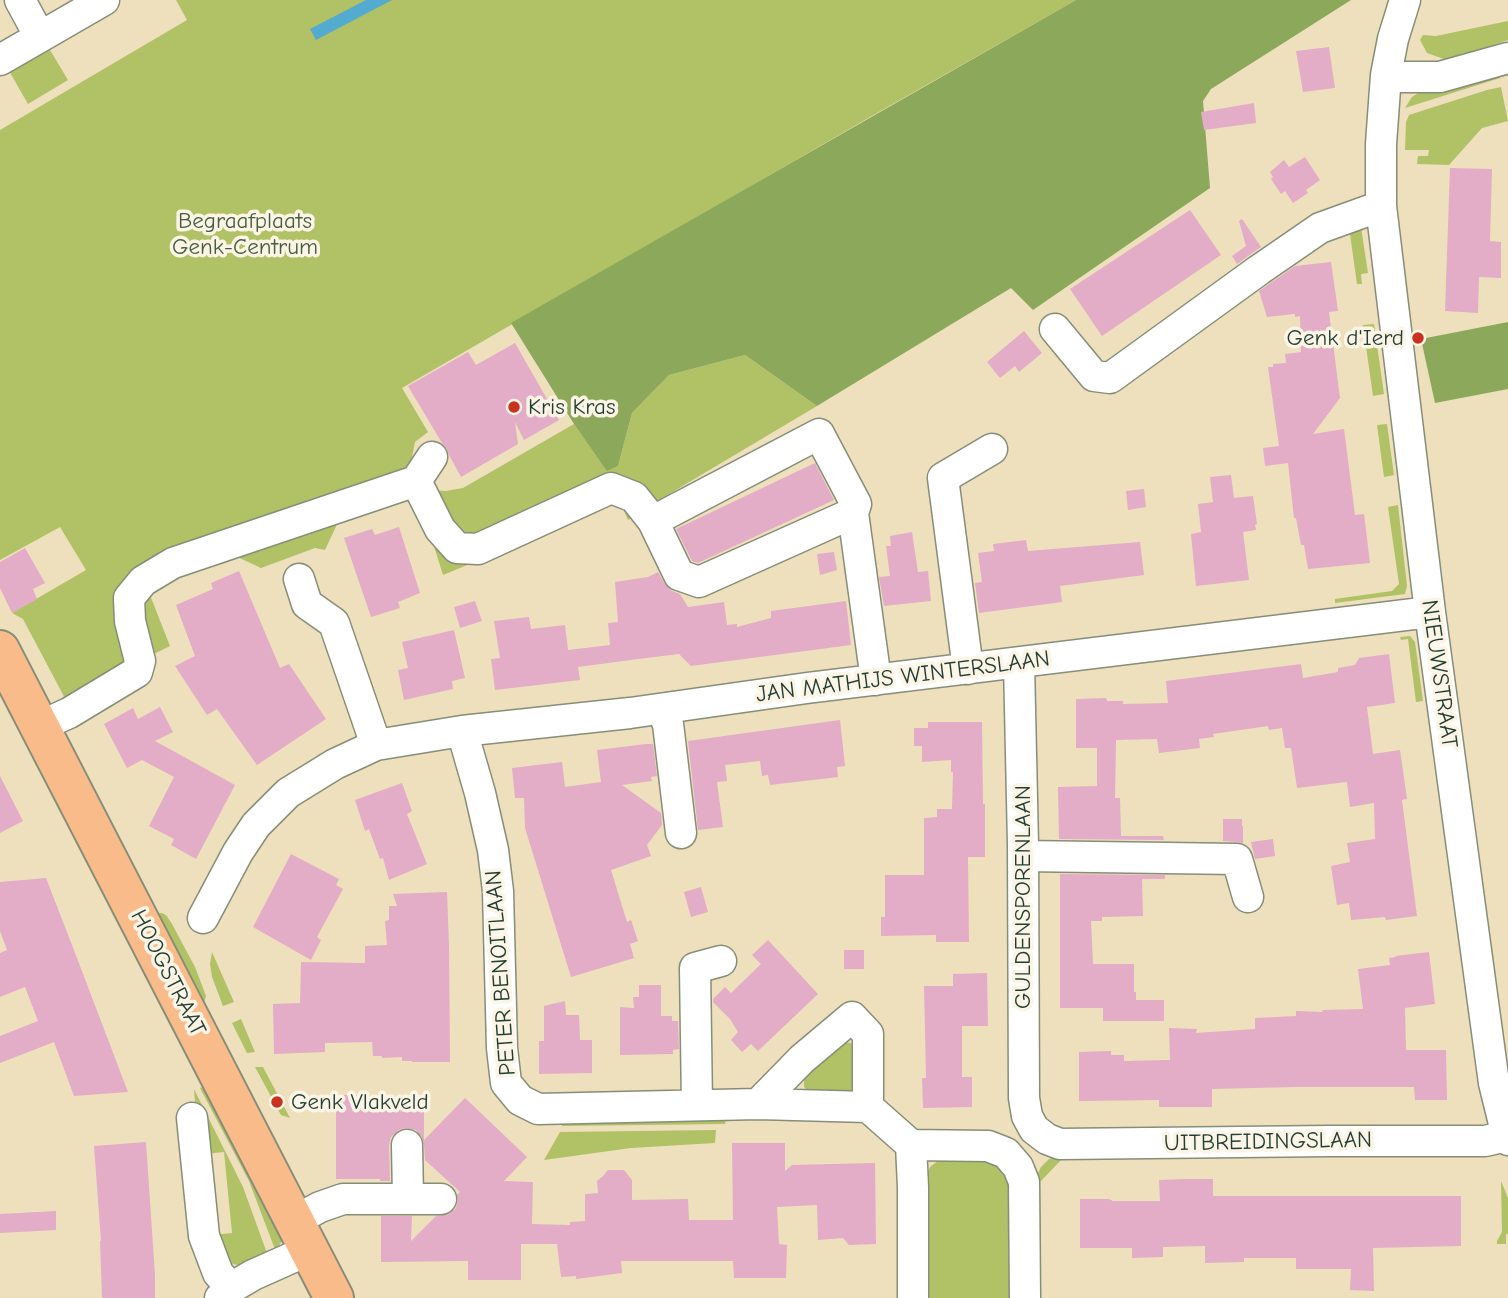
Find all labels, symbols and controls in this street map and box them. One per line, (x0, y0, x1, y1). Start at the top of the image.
park label: Begraafplaats Genk-Centrum (172, 207, 318, 261)
place label: Genk d'Ierd (1287, 324, 1404, 352)
marker: Genk d'Ierd (1410, 330, 1426, 346)
place label: Kris Kras (528, 393, 615, 421)
marker: Kris Kras (506, 399, 522, 415)
street label: NIEUWSTRAAT (1415, 598, 1463, 750)
street label: JAN MATHIJS WINTERSLAAN (754, 645, 1052, 709)
street label: GULDENSPORENLAAN (1009, 785, 1037, 1009)
street label: PETER BENOITLAAN (480, 869, 522, 1077)
street label: HOOGSTRAAT (124, 905, 212, 1041)
place label: Genk Vlakveld (291, 1088, 429, 1116)
marker: Genk Vlakveld (269, 1094, 285, 1110)
street label: UITBREIDINGSLAAN (1164, 1126, 1372, 1158)

